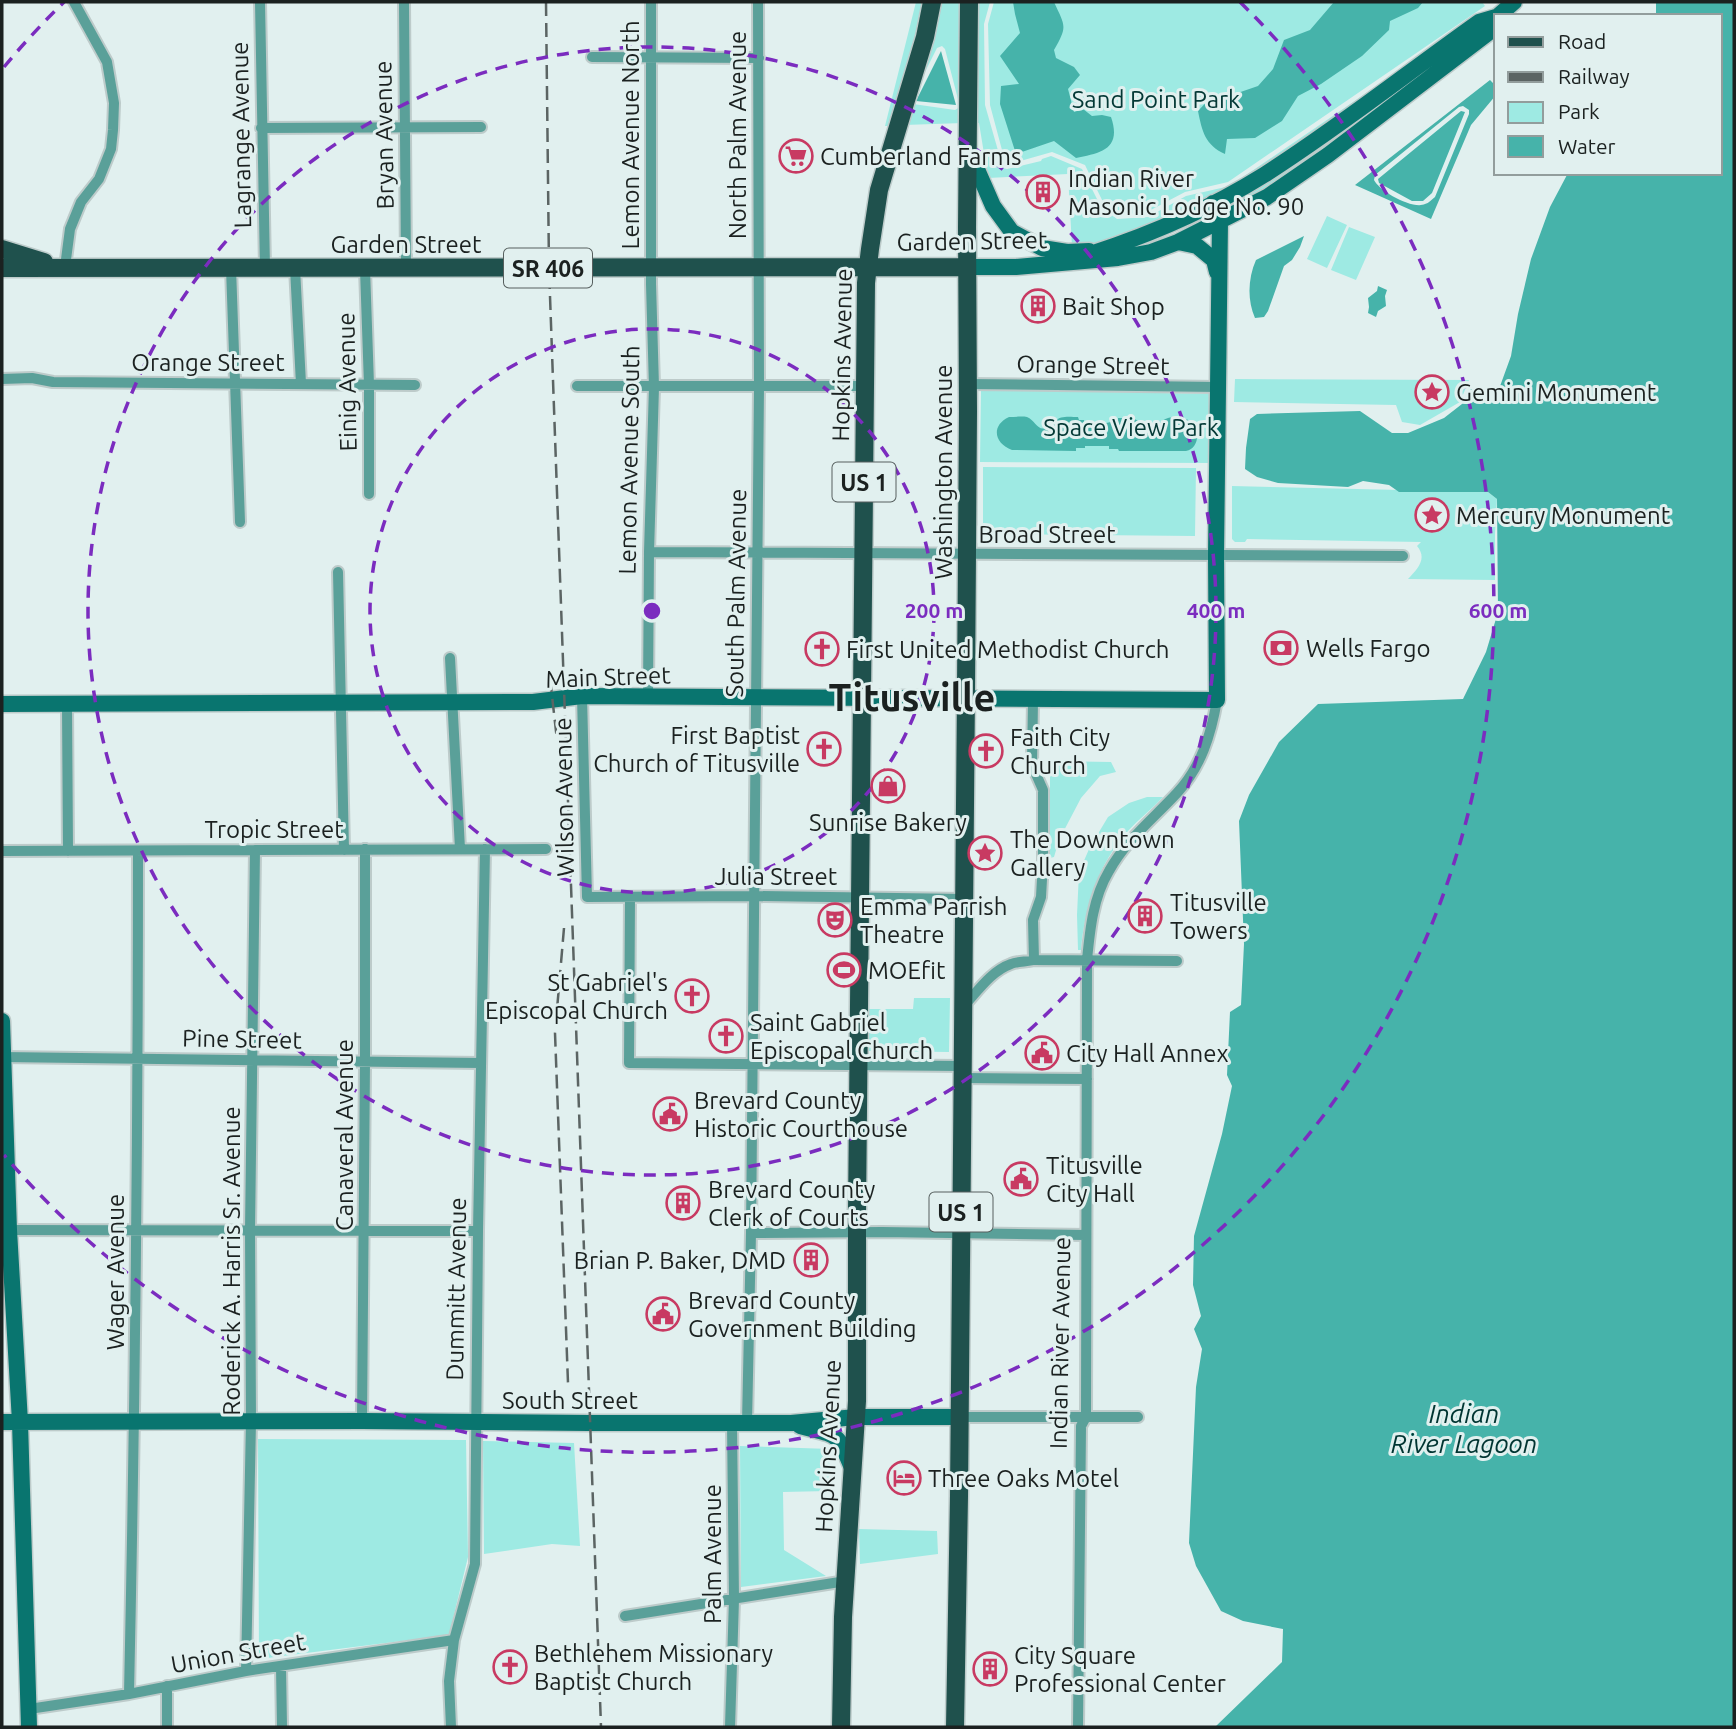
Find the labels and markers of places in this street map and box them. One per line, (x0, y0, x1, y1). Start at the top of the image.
supermarket icon: Cumberland Farms (777, 137, 815, 175)
place label: Cumberland Farms (820, 143, 1021, 170)
place label: Indian River Masonic Lodge No. 90 (1068, 165, 1304, 220)
building icon: Indian River Masonic Lodge No. 90 (1024, 173, 1062, 211)
building icon: Bait Shop (1019, 287, 1057, 325)
place label: Bait Shop (1062, 293, 1165, 320)
place icon: Gemini Monument (1413, 373, 1451, 411)
place label: Gemini Monument (1456, 379, 1657, 406)
place icon: Mercury Monument (1413, 496, 1451, 534)
place label: Mercury Monument (1456, 502, 1671, 529)
centre of rings (640, 599, 664, 623)
bank icon: Wells Fargo (1262, 629, 1300, 667)
church icon: First United Methodist Church (803, 630, 841, 668)
place label: Wells Fargo (1306, 635, 1431, 662)
place label: First United Methodist Church (846, 636, 1170, 663)
place label: First Baptist Church of Titusville (593, 722, 801, 777)
place label: Faith City Church (1010, 724, 1111, 779)
church icon: First Baptist Church of Titusville (805, 730, 843, 768)
church icon: Faith City Church (967, 732, 1005, 770)
shop icon: Sunrise Bakery (869, 767, 907, 805)
place label: Sunrise Bakery (809, 809, 967, 836)
place label: The Downtown Gallery (1010, 826, 1175, 881)
place icon: The Downtown Gallery (966, 834, 1004, 872)
place label: Titusville Towers (1170, 889, 1267, 944)
place label: Emma Parrish Theatre (860, 893, 1007, 948)
building icon: Titusville Towers (1126, 897, 1164, 935)
theatre icon: Emma Parrish Theatre (816, 901, 854, 939)
sports icon: MOEfit (825, 951, 863, 989)
place label: MOEfit (868, 957, 946, 984)
place label: St Gabriel's Episcopal Church (485, 969, 668, 1024)
church icon: St Gabriel's Episcopal Church (673, 977, 711, 1015)
place label: Saint Gabriel Episcopal Church (750, 1009, 933, 1064)
church icon: Saint Gabriel Episcopal Church (707, 1017, 745, 1055)
public building icon: City Hall Annex (1023, 1034, 1061, 1072)
place label: City Hall Annex (1066, 1040, 1229, 1067)
place label: Brevard County Historic Courthouse (694, 1087, 908, 1142)
public building icon: Brevard County Historic Courthouse (651, 1095, 689, 1133)
place label: Titusville City Hall (1046, 1152, 1143, 1207)
public building icon: Titusville City Hall (1002, 1160, 1040, 1198)
place label: Brevard County Clerk of Courts (708, 1176, 876, 1231)
building icon: Brevard County Clerk of Courts (664, 1184, 702, 1222)
building icon: Brian P. Baker, DMD (792, 1241, 830, 1279)
place label: Brian P. Baker, DMD (574, 1247, 786, 1274)
place label: Brevard County Government Building (688, 1287, 917, 1342)
public building icon: Brevard County Government Building (644, 1295, 682, 1333)
hotel icon: Three Oaks Motel (885, 1459, 923, 1497)
place label: Three Oaks Motel (928, 1465, 1119, 1492)
place label: Bethlehem Missionary Baptist Church (534, 1640, 773, 1695)
place label: City Square Professional Center (1014, 1642, 1226, 1697)
church icon: Bethlehem Missionary Baptist Church (491, 1648, 529, 1686)
building icon: City Square Professional Center (971, 1650, 1009, 1688)

